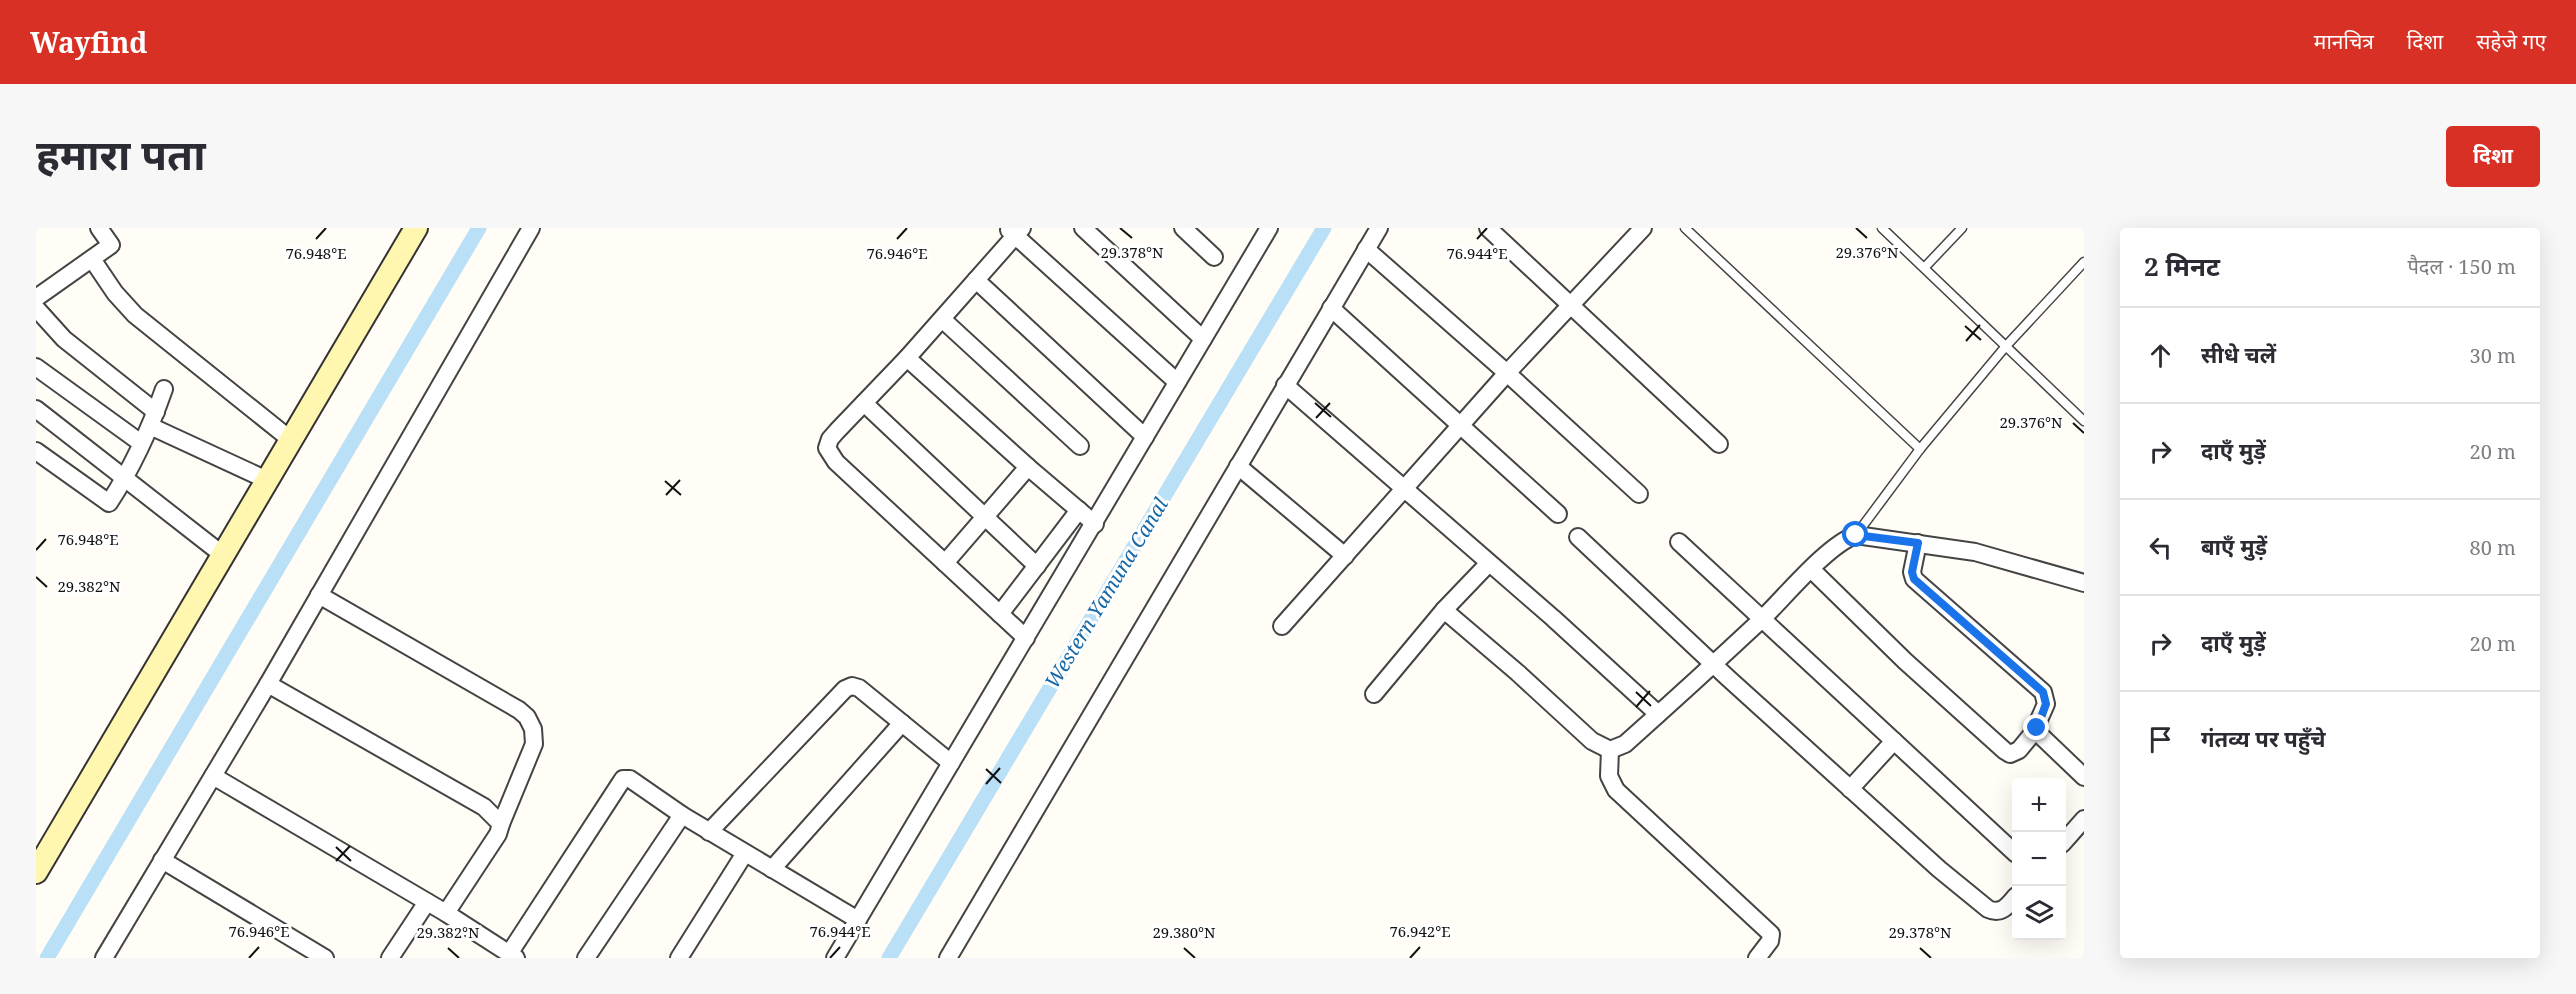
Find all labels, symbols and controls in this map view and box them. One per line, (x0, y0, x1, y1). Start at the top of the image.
text: Wayfind (30, 23, 148, 61)
text: मानचित्र (2314, 27, 2374, 55)
text: दिशा (2407, 27, 2443, 55)
text: सहेजे गए (2476, 27, 2546, 55)
text: हमारा पता (36, 125, 206, 182)
button: दिशा (2446, 126, 2540, 187)
text: 29.378°N (1100, 242, 1164, 262)
text: 29.376°N (1835, 242, 1899, 262)
text: 76.948°E (285, 243, 347, 263)
text: 76.946°E (866, 243, 928, 263)
text: 76.944°E (1446, 243, 1508, 263)
text: 2 मिनट (2144, 248, 2220, 284)
text: पैदल · 150 m (2407, 253, 2516, 280)
icon: ahead (2144, 339, 2177, 372)
text: सीधे चलें (2201, 339, 2276, 369)
text: 30 m (2470, 342, 2516, 369)
text: 29.376°N (1999, 412, 2063, 432)
icon: right (2144, 435, 2177, 468)
text: दाएँ मुड़ें (2201, 435, 2266, 465)
text: 20 m (2470, 438, 2516, 465)
water label: Western Yamuna Canal (1038, 493, 1174, 693)
route start (1842, 521, 1868, 547)
text: 76.948°E (57, 529, 119, 549)
icon: left (2144, 531, 2177, 564)
text: बाएँ मुड़ें (2201, 531, 2267, 561)
text: 80 m (2470, 534, 2516, 561)
text: 29.382°N (57, 576, 121, 596)
icon: right (2144, 627, 2177, 660)
text: दाएँ मुड़ें (2201, 627, 2266, 657)
text: 20 m (2470, 630, 2516, 657)
route end (2023, 714, 2049, 740)
icon: arrive (2144, 723, 2177, 756)
text: गंतव्य पर पहुँचे (2201, 723, 2326, 753)
map controls (2012, 778, 2066, 940)
button: + (2012, 778, 2066, 832)
button: − (2012, 832, 2066, 886)
button: layers (2012, 886, 2066, 940)
text: 76.946°E (228, 921, 290, 941)
text: 76.944°E (809, 921, 871, 941)
text: 76.942°E (1389, 921, 1451, 941)
text: 29.382°N (416, 922, 480, 942)
text: 29.380°N (1152, 922, 1216, 942)
text: 29.378°N (1888, 922, 1952, 942)

